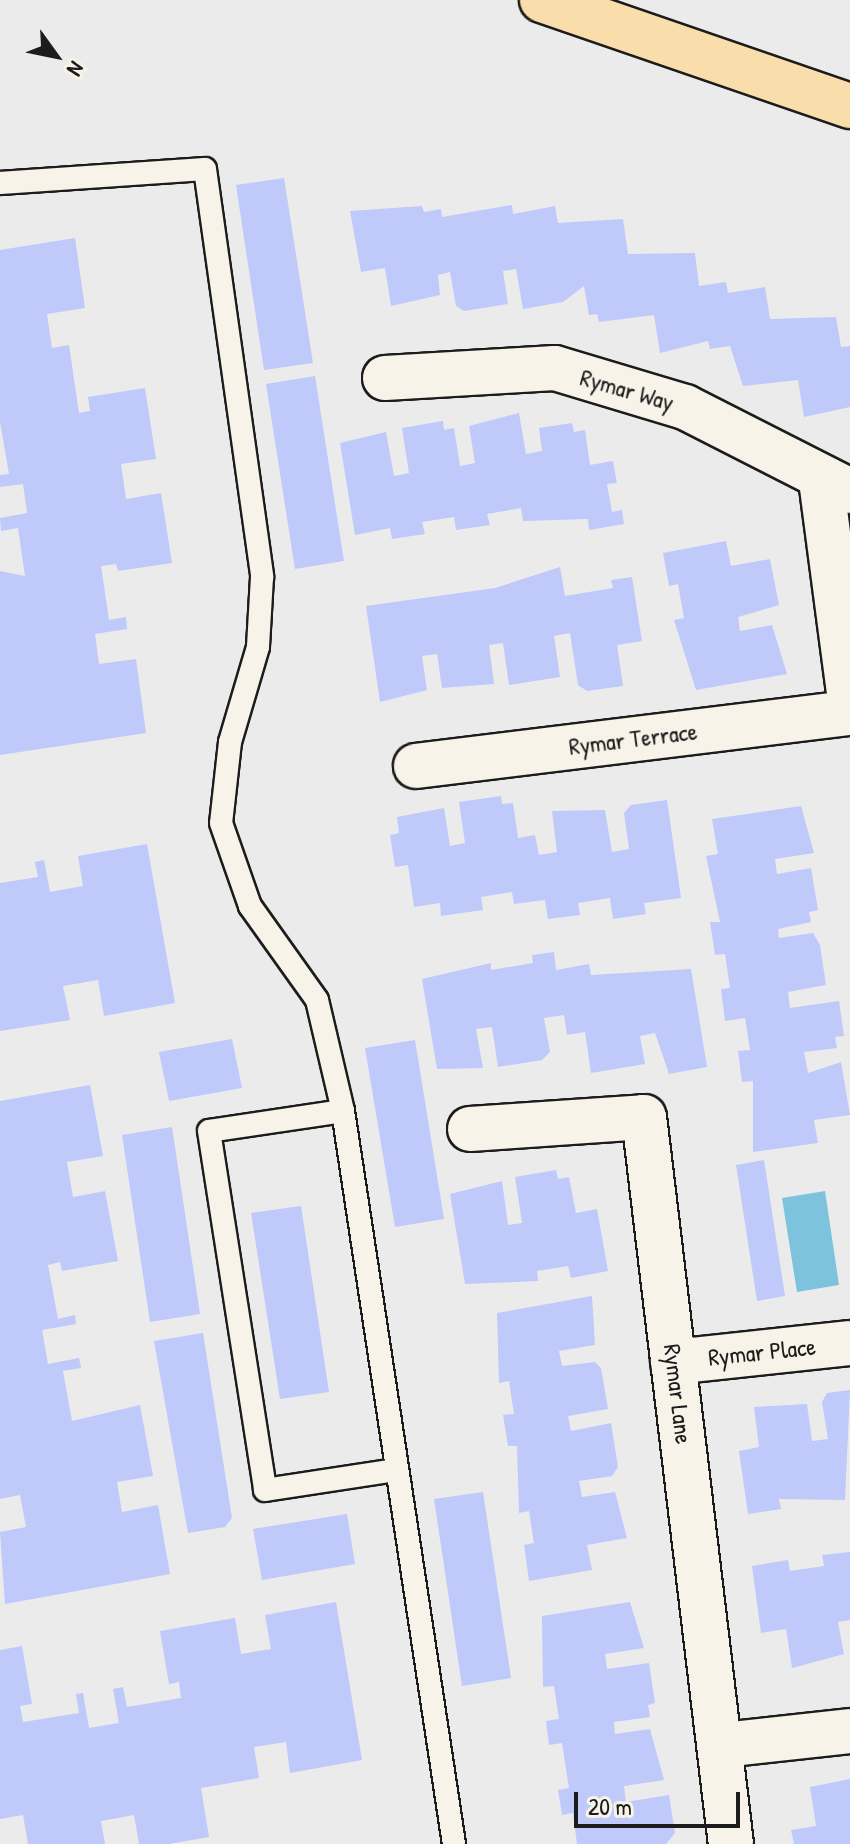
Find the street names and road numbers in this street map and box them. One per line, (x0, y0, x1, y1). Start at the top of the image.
street label: Rymar Way (577, 363, 677, 417)
street label: Rymar Terrace (567, 717, 699, 761)
street label: Rymar Place (707, 1332, 817, 1372)
street label: Rymar Lane (658, 1342, 698, 1446)

